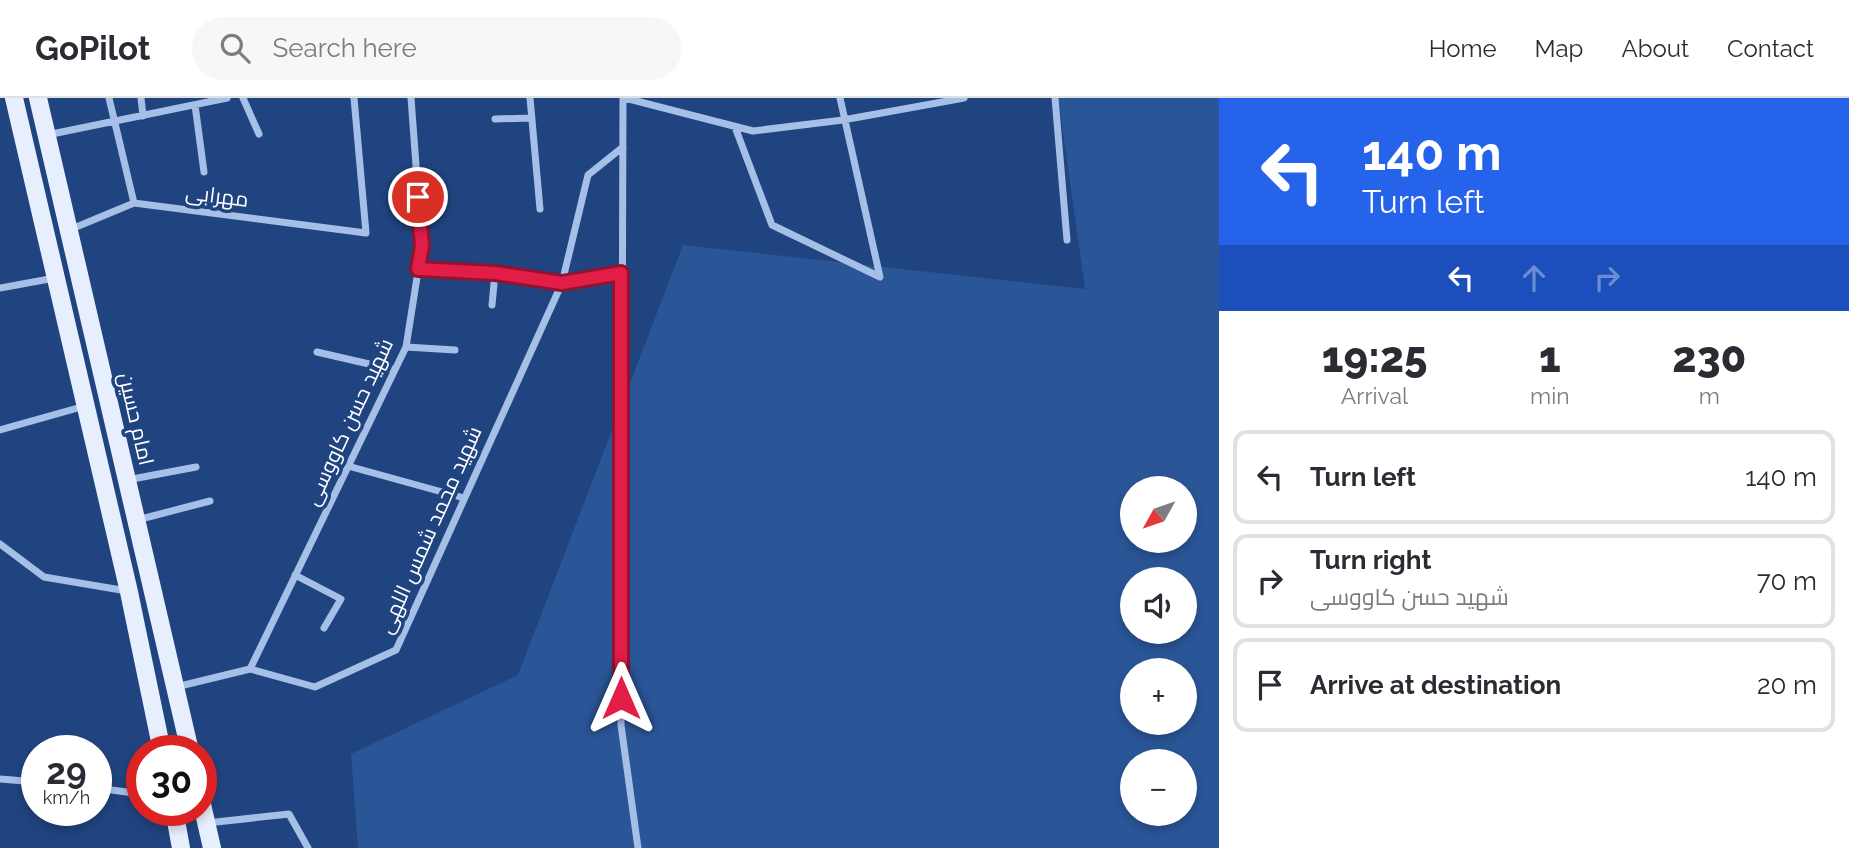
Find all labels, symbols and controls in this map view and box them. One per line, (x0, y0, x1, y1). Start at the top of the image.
search box (192, 17, 682, 80)
text: GoPilot (35, 29, 150, 68)
icon: search (216, 29, 254, 67)
text: Search here (272, 33, 417, 63)
text: Home (1429, 34, 1497, 63)
text: Map (1535, 34, 1583, 63)
text: About (1621, 34, 1689, 63)
text: Contact (1727, 34, 1814, 63)
text: 140 m (1362, 124, 1502, 181)
icon: left (1247, 126, 1338, 217)
pin (388, 167, 448, 227)
icon: arrive (399, 178, 437, 216)
street label: مهرابی (184, 179, 250, 213)
text: Turn left (1362, 183, 1484, 220)
icon: left (1442, 259, 1480, 297)
icon: ahead (1515, 259, 1553, 297)
icon: right (1588, 259, 1626, 297)
text: 19:25 (1322, 333, 1427, 382)
text: 1 (1539, 333, 1561, 382)
text: 230 (1672, 333, 1746, 382)
street label: شهید حسن کاووسی (299, 334, 399, 510)
street label: امام حسین (112, 370, 159, 468)
text: Arrival (1341, 382, 1408, 409)
text: min (1530, 382, 1570, 409)
text: m (1699, 382, 1720, 409)
street label: شهید محمد شمس اللهی (373, 422, 487, 638)
icon: left (1251, 458, 1289, 496)
text: Turn left (1310, 462, 1416, 492)
text: 140 m (1745, 462, 1817, 492)
north arrow (1120, 476, 1197, 553)
map controls (1120, 476, 1197, 826)
text: Turn right (1310, 545, 1431, 575)
icon: right (1251, 562, 1289, 600)
text: 70 m (1757, 566, 1817, 596)
button: sound (1120, 567, 1197, 644)
text: شهید حسن کاووسی (1310, 583, 1509, 610)
button: + (1120, 658, 1197, 735)
position arrow (584, 661, 658, 735)
icon: arrive (1251, 666, 1289, 704)
text: Arrive at destination (1310, 670, 1561, 700)
text: 20 m (1757, 670, 1817, 700)
speed limit sign: 30 (126, 735, 217, 826)
button: − (1120, 749, 1197, 826)
text: 29 (46, 751, 87, 792)
text: km/h (43, 787, 90, 808)

